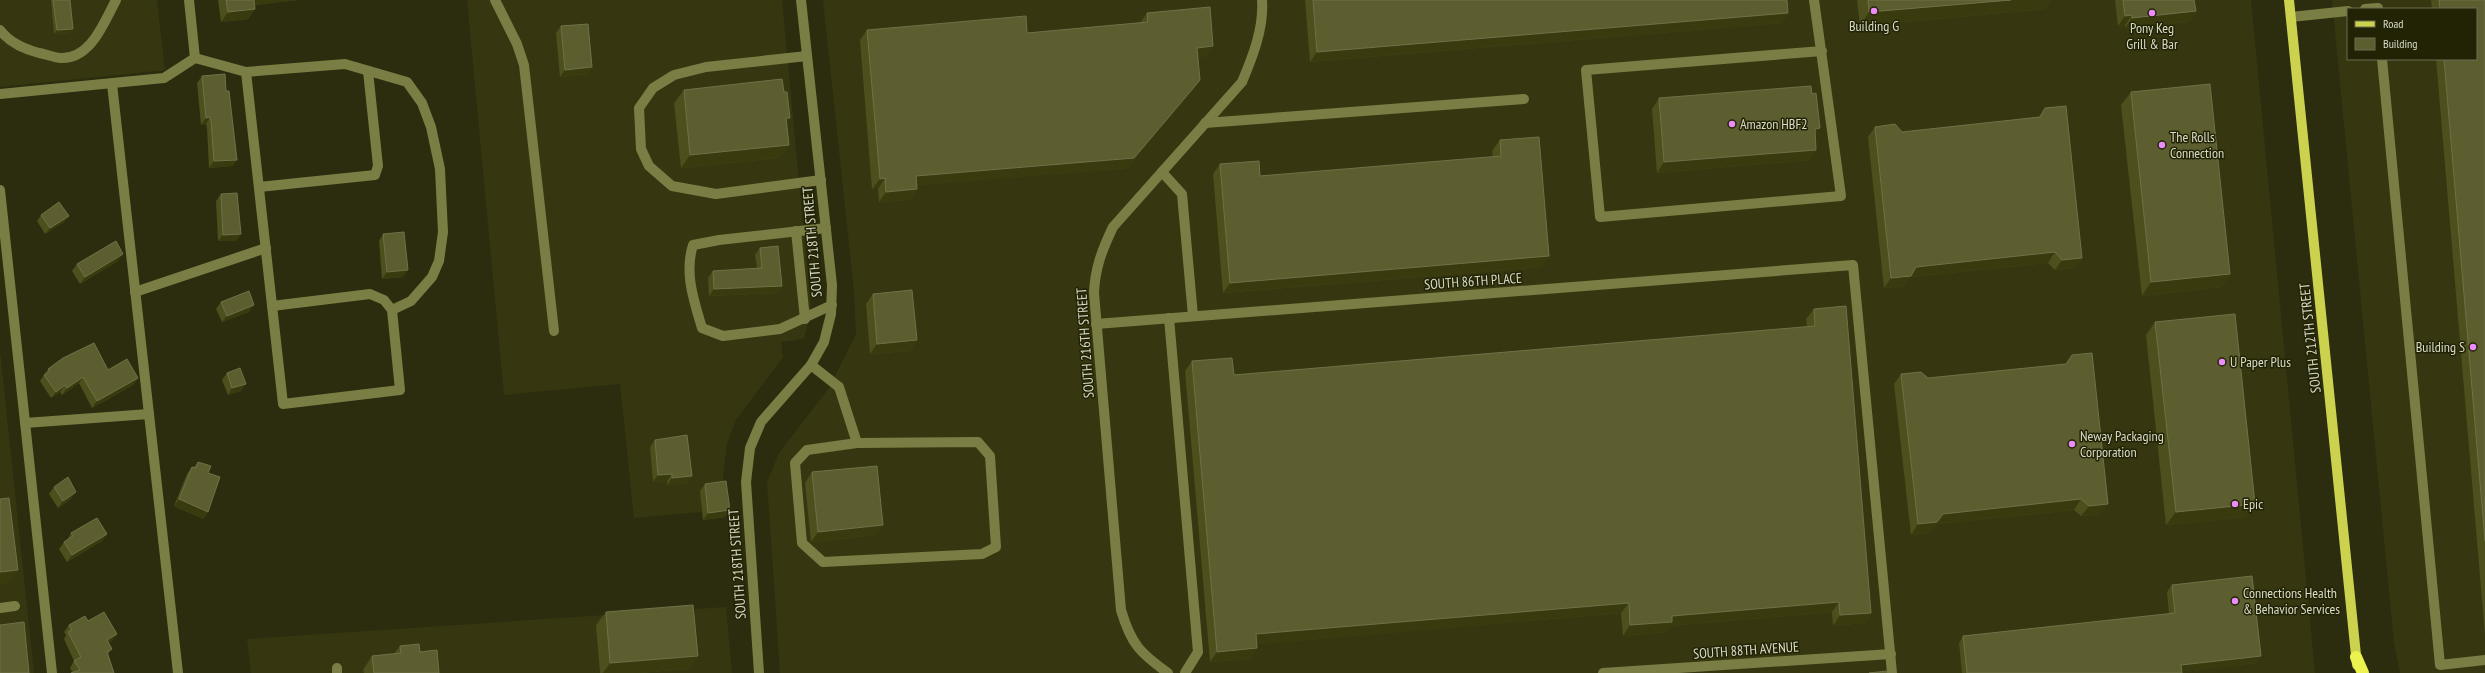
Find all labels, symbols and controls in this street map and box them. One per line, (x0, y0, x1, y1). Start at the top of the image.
marker: Building G (1869, 6, 1879, 16)
marker: Pony Keg Grill & Bar (2147, 8, 2157, 18)
legend (2347, 8, 2477, 60)
text: Road (2383, 16, 2403, 31)
place label: Building G (1849, 17, 1899, 35)
place label: Pony Keg Grill & Bar (2126, 19, 2178, 53)
text: Building (2383, 36, 2418, 51)
place label: Amazon HBF2 (1740, 115, 1808, 133)
marker: Amazon HBF2 (1727, 119, 1737, 129)
place label: The Rolls Connection (2170, 128, 2224, 162)
marker: The Rolls Connection (2157, 140, 2167, 150)
street label: SOUTH 218TH STREET (798, 185, 826, 298)
street label: SOUTH 86TH PLACE (1423, 269, 1523, 293)
street label: SOUTH 212TH STREET (2295, 281, 2325, 394)
street label: SOUTH 216TH STREET (1072, 286, 1098, 399)
place label: Building S (2416, 338, 2465, 356)
marker: Building S (2468, 342, 2478, 352)
place label: U Paper Plus (2230, 353, 2291, 371)
marker: U Paper Plus (2217, 357, 2227, 367)
place label: Neway Packaging Corporation (2080, 427, 2164, 461)
marker: Neway Packaging Corporation (2067, 439, 2077, 449)
place label: Epic (2243, 495, 2263, 513)
marker: Epic (2230, 499, 2240, 509)
street label: SOUTH 218TH STREET (724, 507, 750, 620)
place label: Connections Health & Behavior Services (2243, 584, 2340, 618)
marker: Connections Health & Behavior Services (2230, 596, 2240, 606)
street label: SOUTH 88TH AVENUE (1692, 637, 1800, 663)

